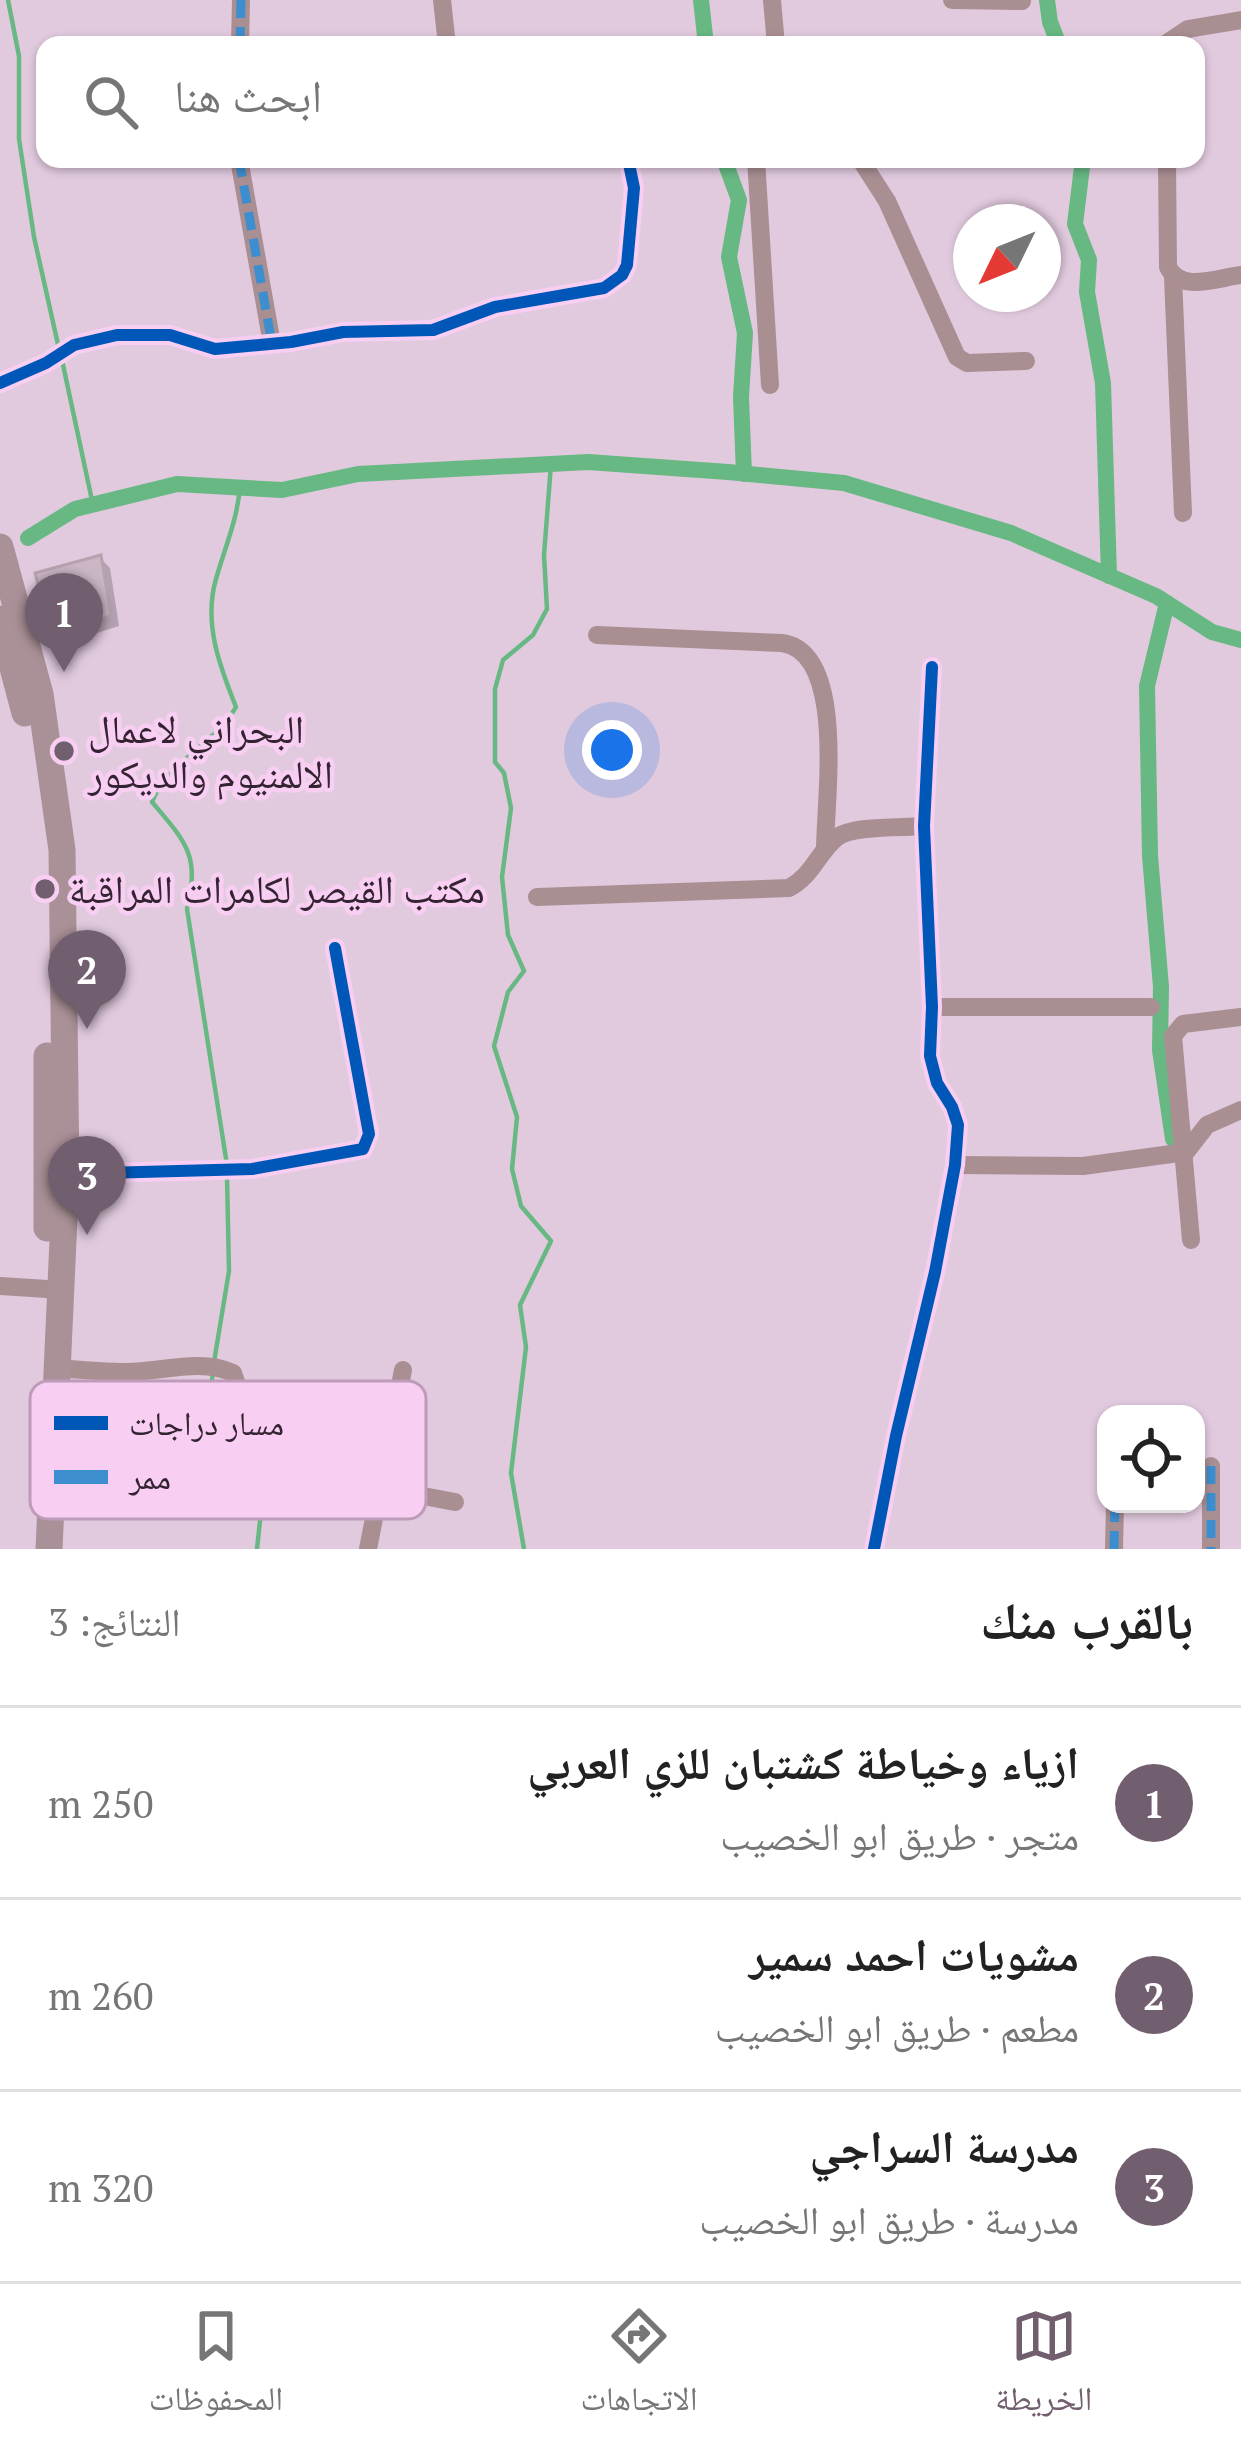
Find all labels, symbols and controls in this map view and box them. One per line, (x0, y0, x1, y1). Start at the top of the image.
search box (36, 36, 1205, 168)
text: ابحث هنا (174, 65, 322, 125)
icon: search (78, 69, 144, 135)
north arrow (953, 204, 1061, 312)
pin: 1 (25, 573, 103, 672)
place label: البحراني لاعمال الالمنيوم والديكور (87, 702, 333, 801)
your location (582, 720, 642, 780)
marker: البحراني لاعمال الالمنيوم والديكور (51, 738, 77, 764)
place label: مكتب القيصر لكامرات المراقبة (69, 862, 485, 914)
marker: مكتب القيصر لكامرات المراقبة (32, 876, 58, 902)
pin: 2 (48, 930, 126, 1029)
pin: 3 (48, 1136, 126, 1235)
legend (30, 1381, 426, 1519)
text: مسار دراجات (129, 1401, 284, 1444)
map controls (1097, 1405, 1205, 1513)
button: locate (1097, 1405, 1205, 1513)
text: ممر (128, 1455, 171, 1498)
text: بالقرب منك (980, 1586, 1193, 1654)
text: النتائج: 3 (48, 1595, 181, 1647)
text: ازياء وخياطة كشتبان للزي العربي (527, 1732, 1079, 1792)
text: 250 m (48, 1777, 154, 1829)
text: 1 (1143, 1777, 1165, 1829)
text: متجر · طريق ابو الخصيب (720, 1809, 1079, 1861)
text: مشويات احمد سمير (749, 1924, 1079, 1984)
text: 260 m (48, 1969, 154, 2021)
text: 2 (1143, 1969, 1165, 2021)
text: مطعم · طريق ابو الخصيب (715, 2001, 1079, 2053)
text: مدرسة السراجي (810, 2116, 1079, 2176)
text: 320 m (48, 2161, 154, 2213)
text: 3 (1143, 2161, 1165, 2213)
text: مدرسة · طريق ابو الخصيب (699, 2193, 1079, 2245)
tab: المحفوظات (149, 2303, 283, 2431)
tab: الاتجاهات (580, 2303, 698, 2431)
tab: الخريطة (995, 2303, 1092, 2431)

